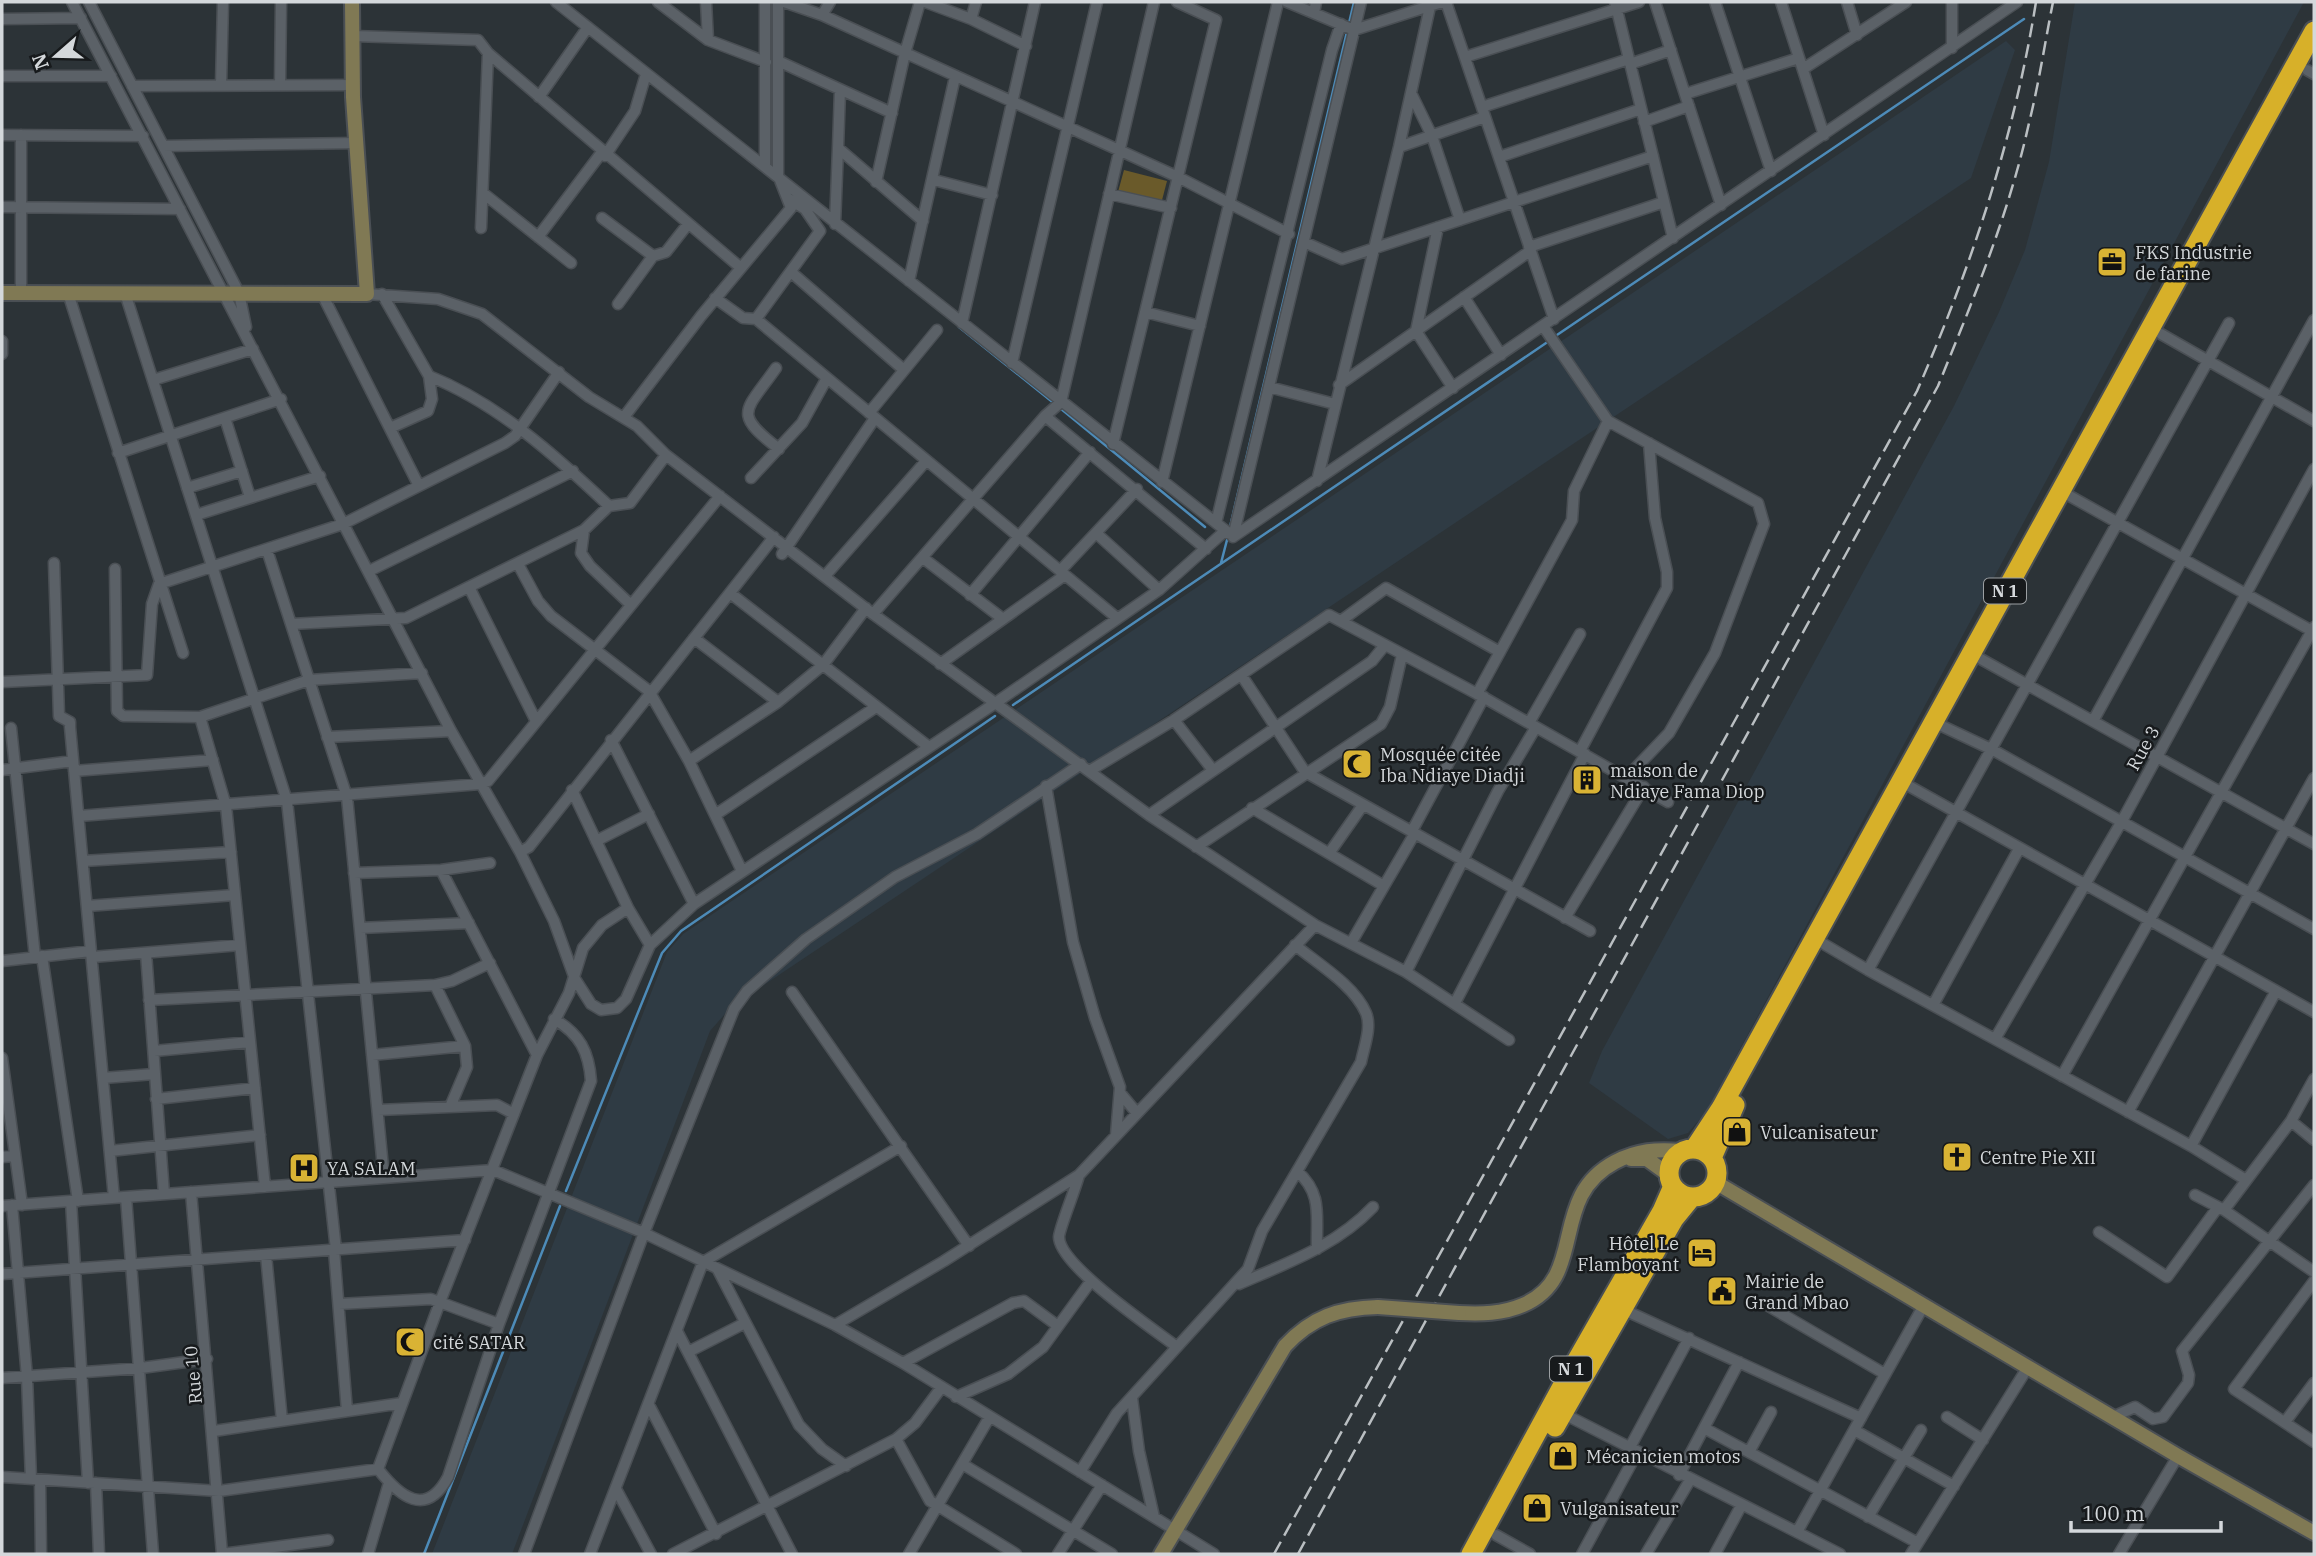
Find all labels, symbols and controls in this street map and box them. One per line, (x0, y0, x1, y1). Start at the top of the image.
north arrow (21, 21, 91, 91)
text: N (26, 51, 54, 73)
place label: FKS Industrie de farine (2135, 241, 2252, 285)
office icon: FKS Industrie de farine (2095, 245, 2129, 279)
road number: N 1 (1984, 578, 2026, 604)
street label: Rue 3 (2121, 722, 2165, 774)
place label: Mosquée citée Iba Ndiaye Diadji (1380, 743, 1525, 787)
mosque icon: Mosquée citée Iba Ndiaye Diadji (1340, 747, 1374, 781)
place label: maison de Ndiaye Fama Diop (1610, 759, 1765, 803)
building icon: maison de Ndiaye Fama Diop (1570, 763, 1604, 797)
shop icon: Vulcanisateur (1720, 1115, 1754, 1149)
place label: Vulcanisateur (1760, 1121, 1878, 1144)
church icon: Centre Pie XII (1940, 1140, 1974, 1174)
place label: Centre Pie XII (1980, 1146, 2096, 1169)
hospital icon: YA SALAM (287, 1151, 321, 1185)
place label: YA SALAM (327, 1157, 416, 1180)
place label: Hôtel Le Flamboyant (1577, 1232, 1679, 1276)
hotel icon: Hôtel Le Flamboyant (1685, 1236, 1719, 1270)
place label: Mairie de Grand Mbao (1745, 1270, 1849, 1314)
public building icon: Mairie de Grand Mbao (1705, 1274, 1739, 1308)
mosque icon: cité SATAR (393, 1325, 427, 1359)
place label: cité SATAR (433, 1331, 525, 1354)
street label: Rue 10 (179, 1345, 207, 1405)
road number: N 1 (1550, 1357, 1592, 1382)
shop icon: Mécanicien motos (1546, 1439, 1580, 1473)
place label: Mécanicien motos (1586, 1445, 1740, 1468)
scale bar (2071, 1490, 2222, 1534)
shop icon: Vulganisateur (1520, 1491, 1554, 1525)
place label: Vulganisateur (1560, 1497, 1678, 1520)
text: 100 m (2082, 1499, 2145, 1527)

